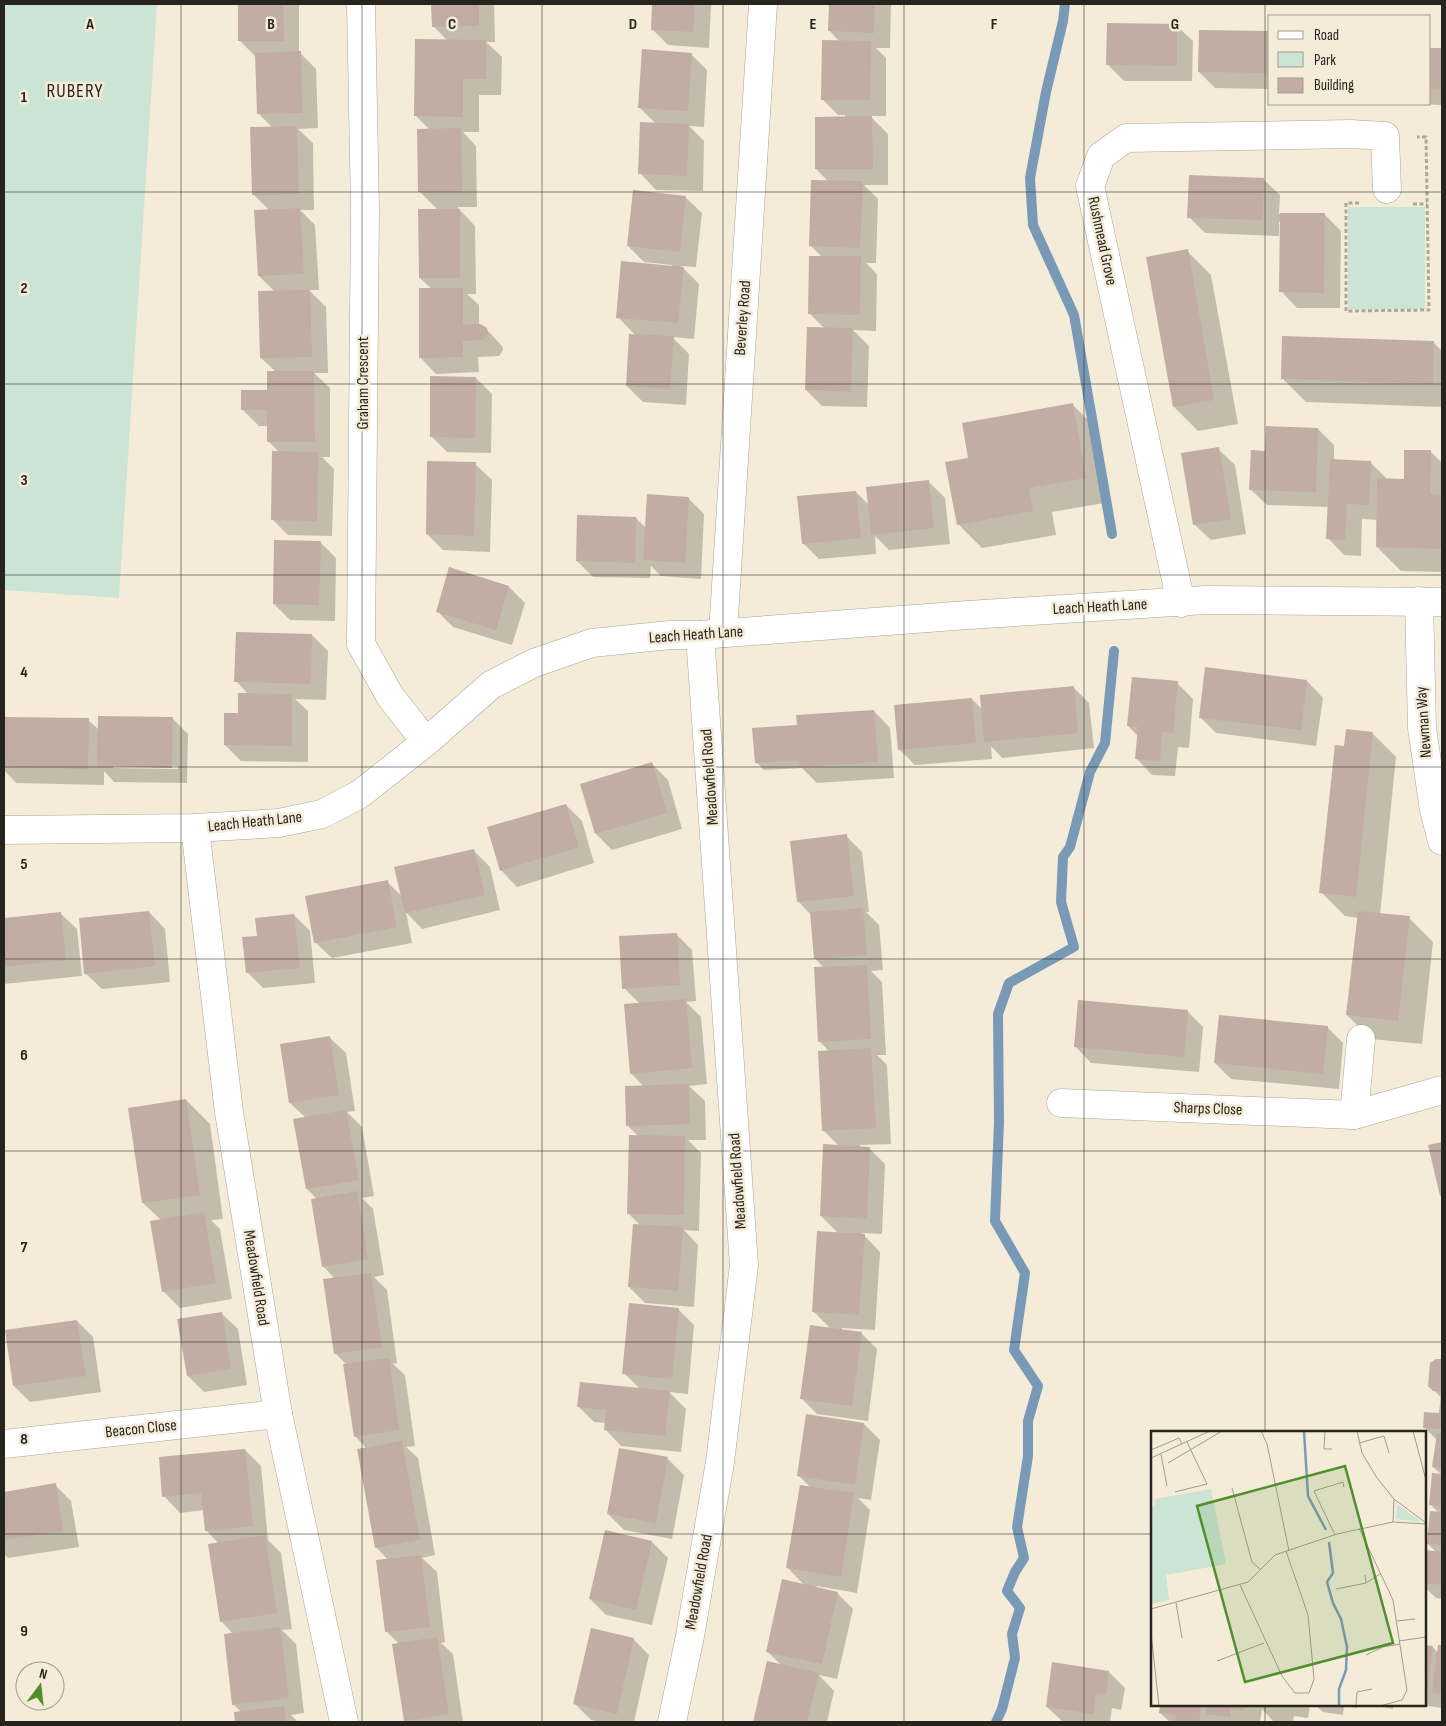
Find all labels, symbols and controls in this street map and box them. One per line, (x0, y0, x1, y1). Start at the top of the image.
text: A (85, 15, 94, 34)
text: B (267, 15, 275, 34)
text: C (448, 15, 456, 34)
text: D (629, 15, 637, 34)
text: E (810, 15, 817, 34)
text: F (991, 15, 998, 34)
text: G (1171, 15, 1179, 34)
legend (1268, 15, 1431, 105)
text: Road (1314, 26, 1339, 45)
text: Park (1314, 51, 1336, 70)
text: Building (1314, 76, 1354, 95)
district label: RUBERY (47, 80, 103, 103)
text: 1 (21, 88, 28, 107)
street label: Rushmead Grove (1083, 195, 1121, 287)
text: 2 (20, 279, 28, 298)
street label: Beverley Road (731, 280, 755, 356)
street label: Graham Crescent (354, 336, 373, 430)
text: 3 (20, 471, 28, 490)
street label: Leach Heath Lane (1052, 595, 1148, 619)
street label: Leach Heath Lane (648, 622, 744, 648)
text: 4 (20, 663, 28, 682)
street label: Newman Way (1412, 686, 1436, 758)
street label: Meadowfield Road (697, 728, 723, 826)
street label: Leach Heath Lane (207, 808, 303, 836)
text: 5 (20, 855, 28, 874)
text: 6 (20, 1046, 28, 1065)
street label: Sharps Close (1173, 1098, 1243, 1120)
street label: Meadowfield Road (725, 1132, 751, 1230)
street label: Meadowfield Road (239, 1229, 273, 1327)
text: 7 (21, 1238, 28, 1257)
street label: Beacon Close (104, 1416, 178, 1442)
text: 8 (20, 1430, 28, 1449)
inset map (1151, 1431, 1426, 1706)
street label: Meadowfield Road (681, 1533, 717, 1631)
text: 9 (20, 1622, 28, 1641)
north arrow (15, 1661, 65, 1711)
text: N (37, 1665, 49, 1683)

